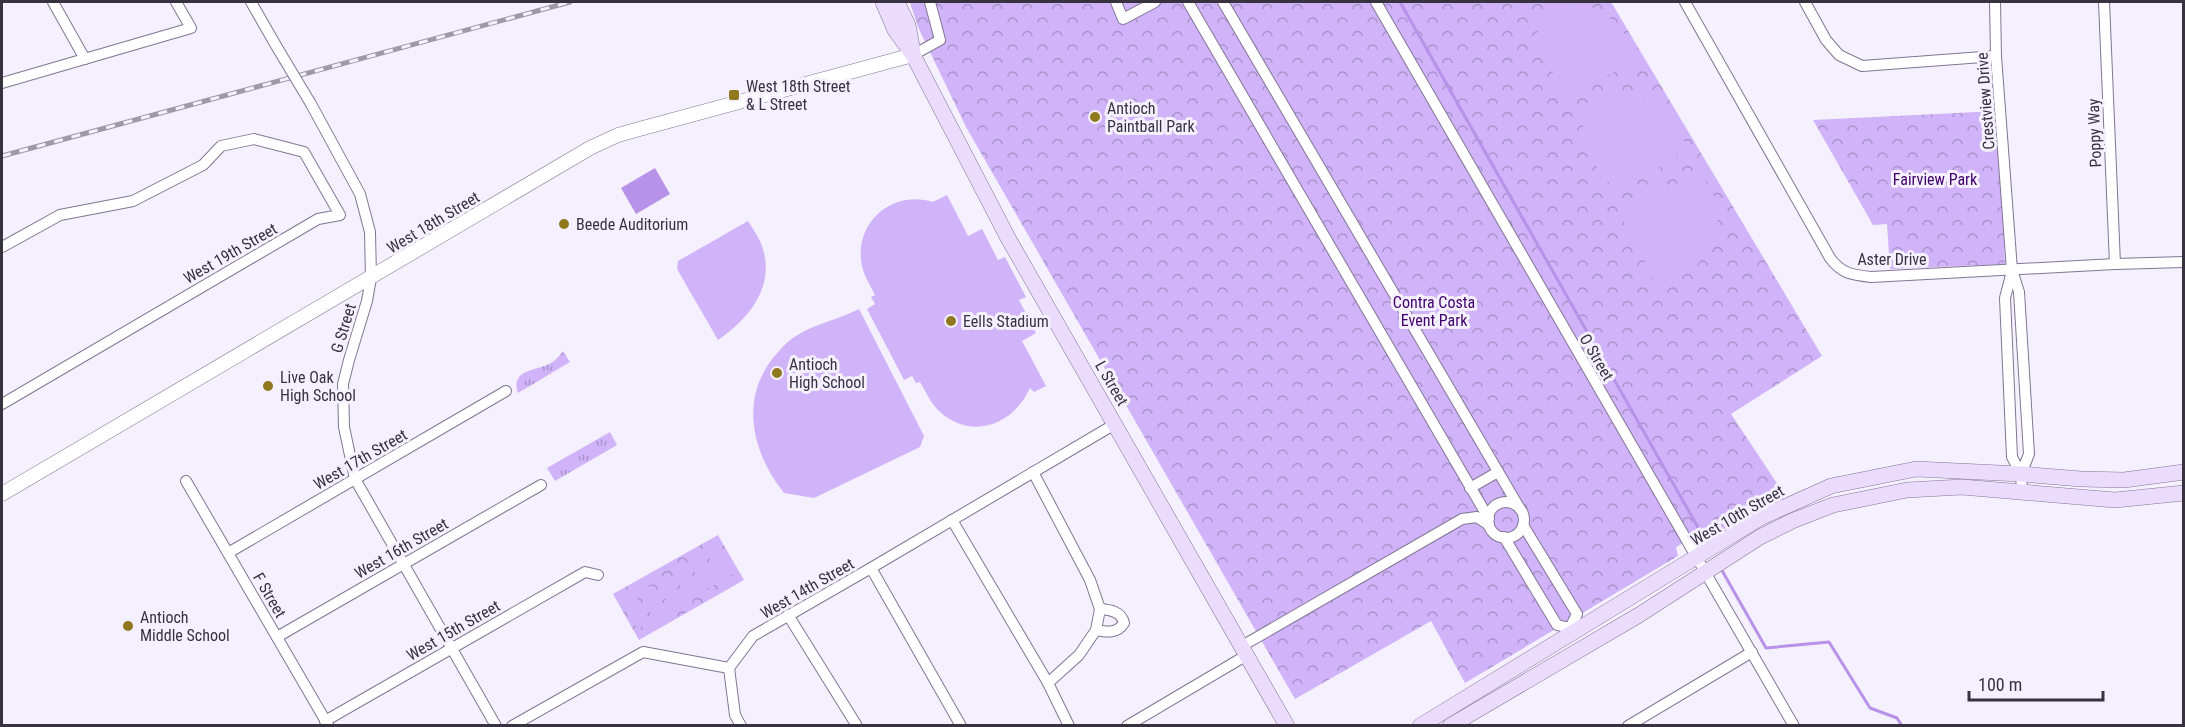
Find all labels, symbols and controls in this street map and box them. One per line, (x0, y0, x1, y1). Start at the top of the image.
street label: Crestview Drive (1973, 52, 1998, 150)
place label: West 18th Street & L Street (746, 77, 851, 114)
marker: West 18th Street & L Street (727, 88, 741, 102)
street label: Poppy Way (2084, 98, 2105, 168)
place label: Antioch Paintball Park (1107, 99, 1195, 136)
marker: Antioch Paintball Park (1088, 110, 1102, 124)
park label: Fairview Park (1893, 170, 1978, 189)
street label: West 18th Street (384, 187, 483, 258)
place label: Beede Auditorium (576, 215, 688, 234)
marker: Beede Auditorium (557, 217, 571, 231)
street label: West 19th Street (180, 219, 281, 288)
street label: Aster Drive (1857, 250, 1927, 269)
park label: Contra Costa Event Park (1393, 293, 1475, 330)
street label: G Street (327, 301, 360, 355)
place label: Eells Stadium (963, 312, 1049, 331)
marker: Eells Stadium (944, 314, 958, 328)
street label: O Street (1576, 331, 1618, 384)
place label: Antioch High School (789, 355, 865, 392)
street label: L Street (1091, 357, 1132, 409)
marker: Antioch High School (770, 366, 784, 380)
place label: Live Oak High School (280, 368, 356, 405)
marker: Live Oak High School (261, 379, 275, 393)
street label: West 17th Street (310, 425, 411, 494)
street label: West 10th Street (1687, 481, 1788, 550)
street label: West 16th Street (351, 514, 452, 583)
street label: West 14th Street (757, 554, 858, 623)
street label: F Street (249, 569, 290, 621)
street label: West 15th Street (403, 596, 504, 665)
place label: Antioch Middle School (140, 608, 230, 645)
marker: Antioch Middle School (121, 619, 135, 633)
scale bar (1969, 664, 2102, 702)
text: 100 m (1978, 674, 2022, 695)

